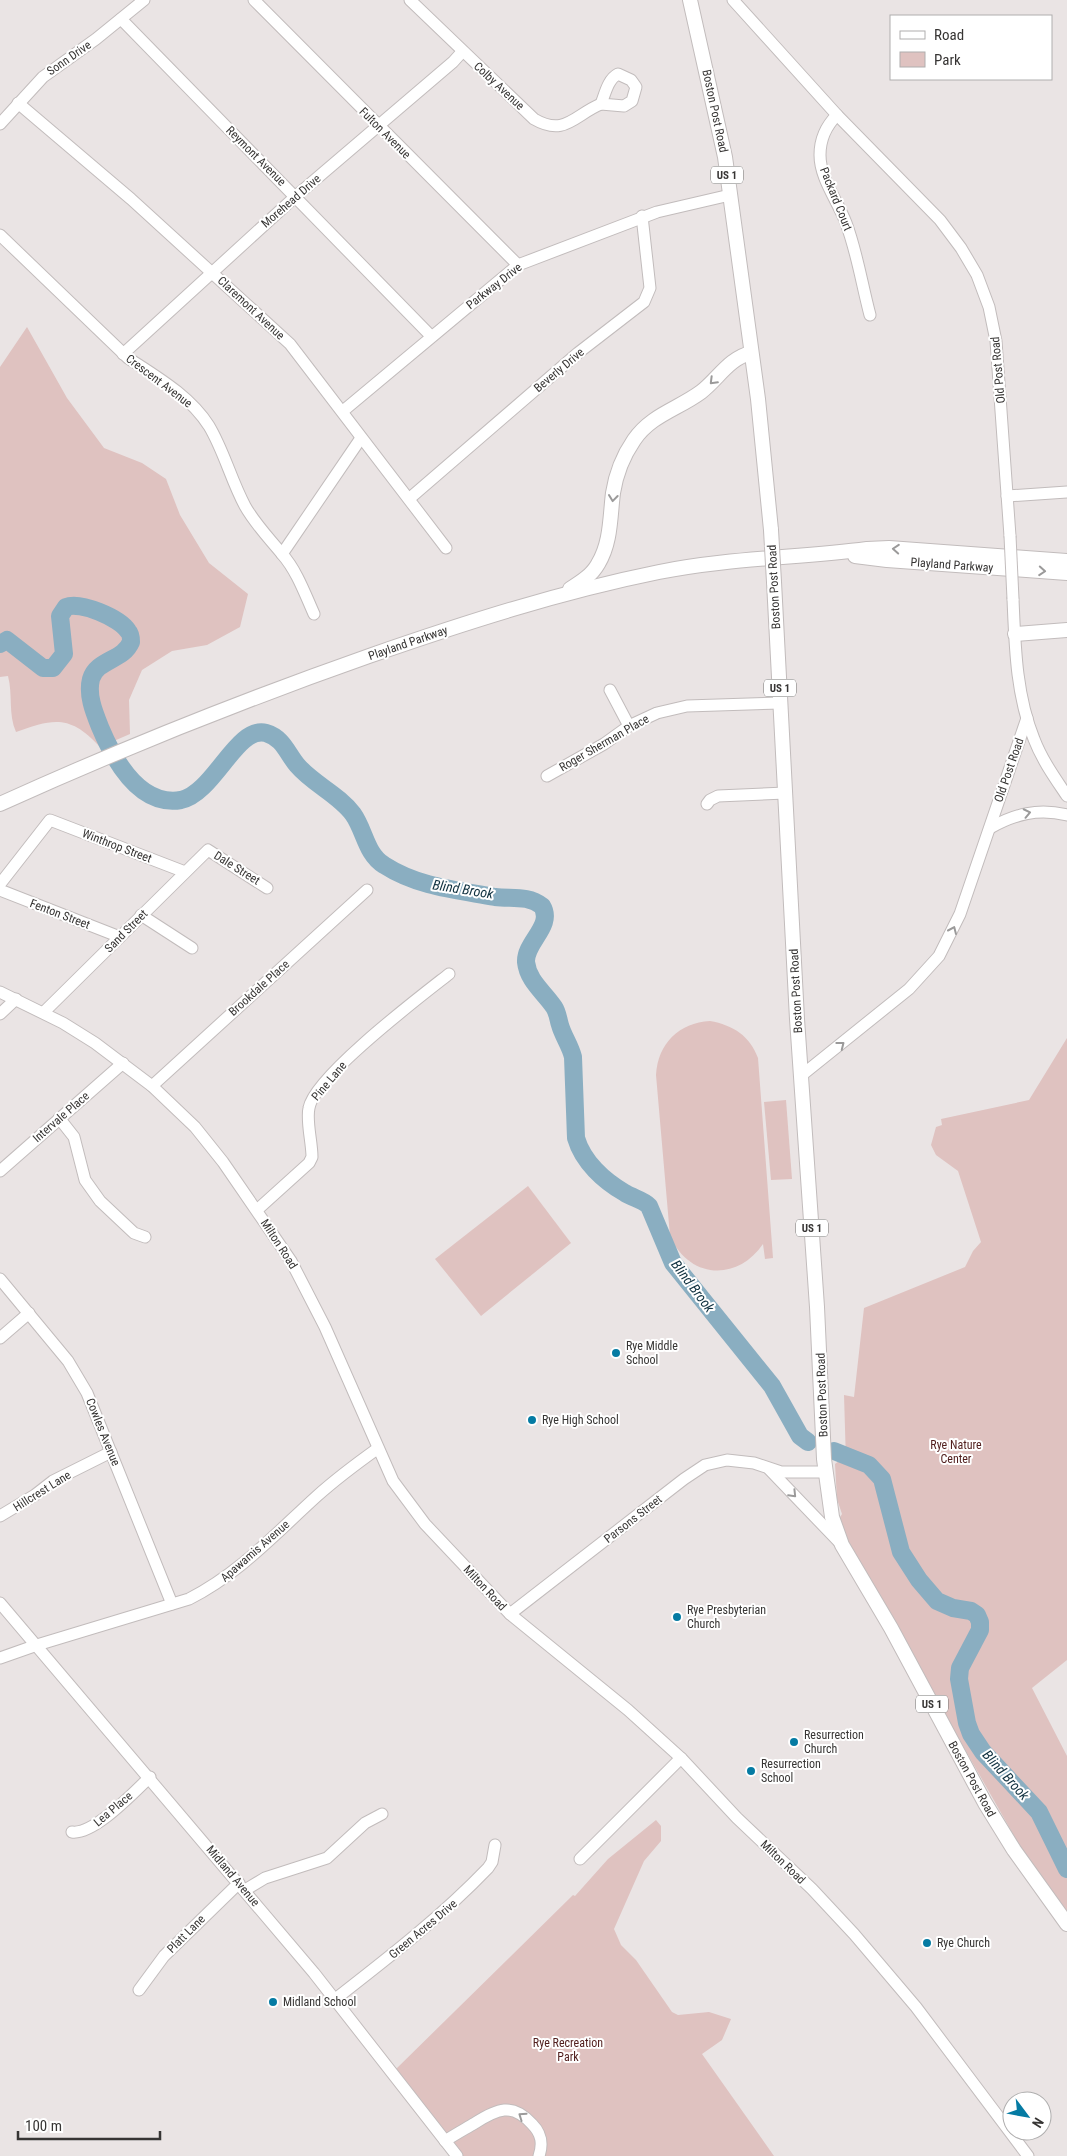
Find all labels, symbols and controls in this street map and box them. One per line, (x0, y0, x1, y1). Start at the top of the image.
legend (890, 15, 1052, 80)
text: Road (934, 26, 964, 44)
street label: Sonn Drive (44, 38, 94, 78)
text: Park (934, 51, 961, 69)
street label: Colby Avenue (471, 59, 527, 113)
street label: Boston Post Road (699, 68, 731, 154)
street label: Fulton Avenue (356, 104, 414, 162)
street label: Reymont Avenue (223, 123, 289, 189)
street label: Packard Court (817, 165, 855, 233)
road number: US 1 (711, 166, 743, 184)
street label: Morehead Drive (258, 171, 324, 231)
street label: Parkway Drive (463, 260, 525, 312)
street label: Claremont Avenue (215, 273, 288, 343)
street label: Old Post Road (988, 336, 1008, 404)
street label: Beverly Drive (531, 345, 587, 395)
street label: Crescent Avenue (123, 352, 195, 411)
one-way arrow (710, 376, 719, 385)
one-way arrow (608, 495, 619, 503)
one-way arrow (892, 543, 900, 554)
street label: Boston Post Road (765, 544, 783, 630)
street label: Playland Parkway (910, 555, 994, 575)
one-way arrow (1038, 566, 1046, 577)
street label: Playland Parkway (367, 623, 449, 663)
road number: US 1 (764, 680, 796, 696)
street label: Roger Sherman Place (557, 711, 652, 774)
street label: Old Post Road (991, 736, 1027, 804)
one-way arrow (1023, 808, 1032, 819)
street label: Winthrop Street (80, 826, 154, 866)
street label: Dale Street (211, 848, 263, 888)
water label: Blind Brook (431, 876, 495, 902)
street label: Fenton Street (28, 896, 92, 932)
street label: Sand Street (102, 906, 151, 955)
one-way arrow (947, 926, 958, 935)
street label: Boston Post Road (787, 948, 805, 1034)
street label: Brookdale Place (226, 957, 292, 1019)
one-way arrow (835, 1043, 844, 1051)
street label: Pine Lane (309, 1058, 350, 1103)
street label: Intervale Place (30, 1089, 92, 1145)
street label: Milton Road (258, 1216, 300, 1272)
road number: US 1 (796, 1220, 828, 1236)
water label: Blind Brook (668, 1257, 718, 1316)
place label: Rye Middle School (626, 1339, 678, 1367)
marker: Rye Middle School (610, 1347, 622, 1359)
street label: Boston Post Road (814, 1352, 830, 1437)
street label: Cowles Avenue (83, 1396, 123, 1468)
place label: Rye High School (542, 1413, 619, 1427)
marker: Rye High School (526, 1414, 538, 1426)
park label: Rye Nature Center (930, 1438, 982, 1466)
street label: Hillcrest Lane (11, 1468, 74, 1514)
one-way arrow (787, 1488, 796, 1497)
street label: Parsons Street (601, 1492, 665, 1546)
street label: Apawamis Avenue (218, 1517, 293, 1585)
street label: Milton Road (461, 1562, 509, 1614)
place label: Rye Presbyterian Church (687, 1603, 766, 1631)
marker: Rye Presbyterian Church (671, 1611, 683, 1623)
road number: US 1 (916, 1696, 948, 1712)
place label: Resurrection Church (804, 1728, 864, 1756)
marker: Resurrection Church (788, 1736, 800, 1748)
street label: Boston Post Road (945, 1739, 999, 1819)
water label: Blind Brook (980, 1747, 1033, 1804)
place label: Resurrection School (761, 1757, 821, 1785)
marker: Resurrection School (745, 1765, 757, 1777)
street label: Lea Place (91, 1789, 135, 1829)
street label: Milton Road (758, 1837, 808, 1887)
street label: Midland Avenue (203, 1843, 263, 1910)
street label: Green Acres Drive (386, 1896, 460, 1961)
street label: Platt Lane (164, 1912, 208, 1956)
place label: Rye Church (937, 1936, 990, 1950)
marker: Rye Church (921, 1937, 933, 1949)
place label: Midland School (283, 1995, 356, 2009)
marker: Midland School (267, 1996, 279, 2008)
park label: Rye Recreation Park (533, 2036, 603, 2064)
north arrow (1002, 2091, 1052, 2141)
scale bar (18, 2108, 160, 2140)
one-way arrow (518, 2113, 528, 2122)
text: N (1029, 2115, 1047, 2131)
text: 100 m (25, 2117, 62, 2135)

